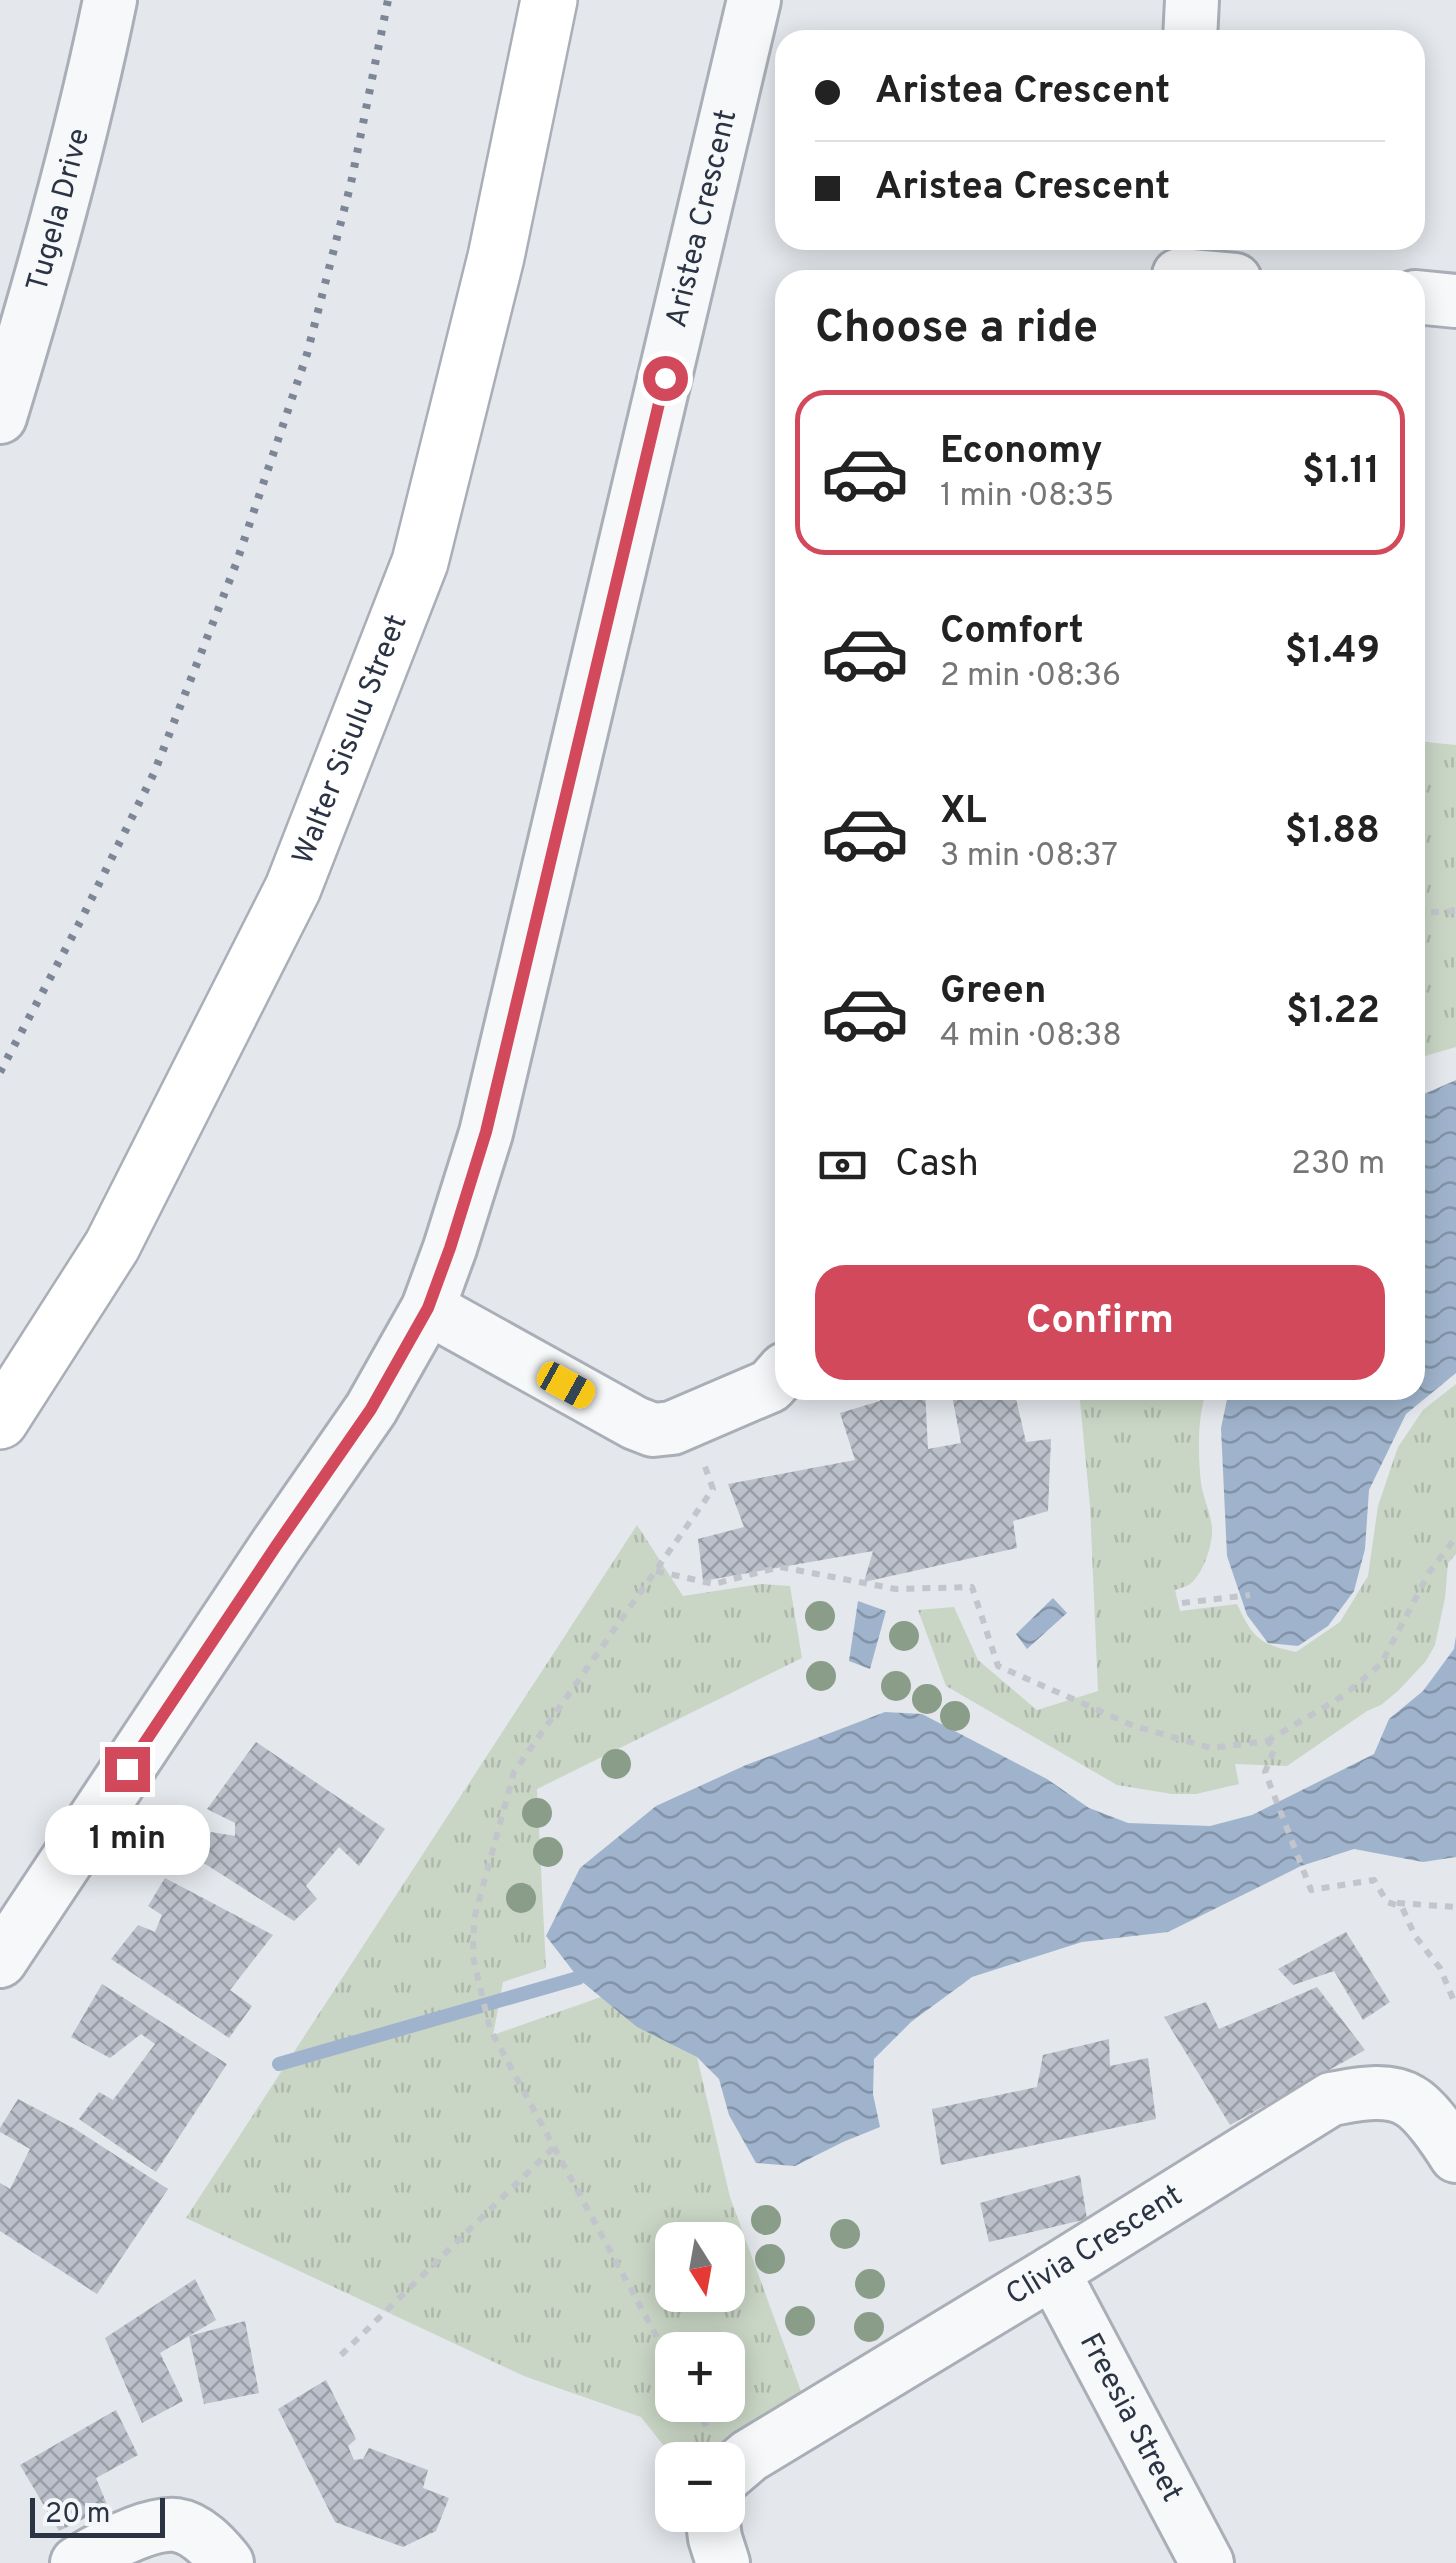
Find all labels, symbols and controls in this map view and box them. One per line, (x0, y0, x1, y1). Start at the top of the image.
text: Aristea Crescent (875, 68, 1170, 117)
street label: Aristea Crescent (659, 106, 746, 331)
street label: Tugela Drive (19, 125, 99, 296)
text: Aristea Crescent (875, 164, 1170, 213)
text: Choose a ride (815, 301, 1098, 358)
route start (643, 356, 688, 401)
icon: car (820, 428, 910, 518)
text: Economy (940, 428, 1102, 477)
text: $1.11 (1302, 448, 1380, 497)
text: 1 min · 08:35 (940, 477, 1114, 517)
icon: car (820, 608, 910, 698)
text: Comfort (940, 608, 1084, 657)
street label: Walter Sisulu Street (285, 610, 416, 870)
text: $1.49 (1285, 628, 1380, 677)
text: 2 min · 08:36 (940, 657, 1121, 697)
icon: car (820, 788, 910, 878)
text: XL (940, 788, 987, 837)
text: $1.88 (1285, 808, 1380, 857)
text: 3 min · 08:37 (940, 837, 1118, 877)
icon: car (820, 968, 910, 1058)
text: Green (940, 968, 1046, 1017)
text: $1.22 (1286, 988, 1380, 1037)
text: 4 min · 08:38 (940, 1017, 1122, 1057)
icon: cash (815, 1138, 870, 1193)
text: Cash (895, 1141, 979, 1190)
text: 230 m (1291, 1145, 1385, 1185)
button: Confirm (815, 1265, 1385, 1380)
car (532, 1357, 600, 1413)
route end (105, 1747, 150, 1792)
callout: 1 min (44, 1804, 210, 1874)
text: 1 min (89, 1820, 166, 1860)
street label: Clivia Crescent (1000, 2178, 1189, 2314)
north arrow (655, 2222, 745, 2312)
map controls (655, 2222, 745, 2532)
street label: Freesia Street (1071, 2327, 1190, 2508)
button: + (655, 2332, 745, 2422)
button: − (655, 2442, 745, 2532)
scale bar (30, 2493, 165, 2538)
text: 20 m (45, 2497, 110, 2533)

